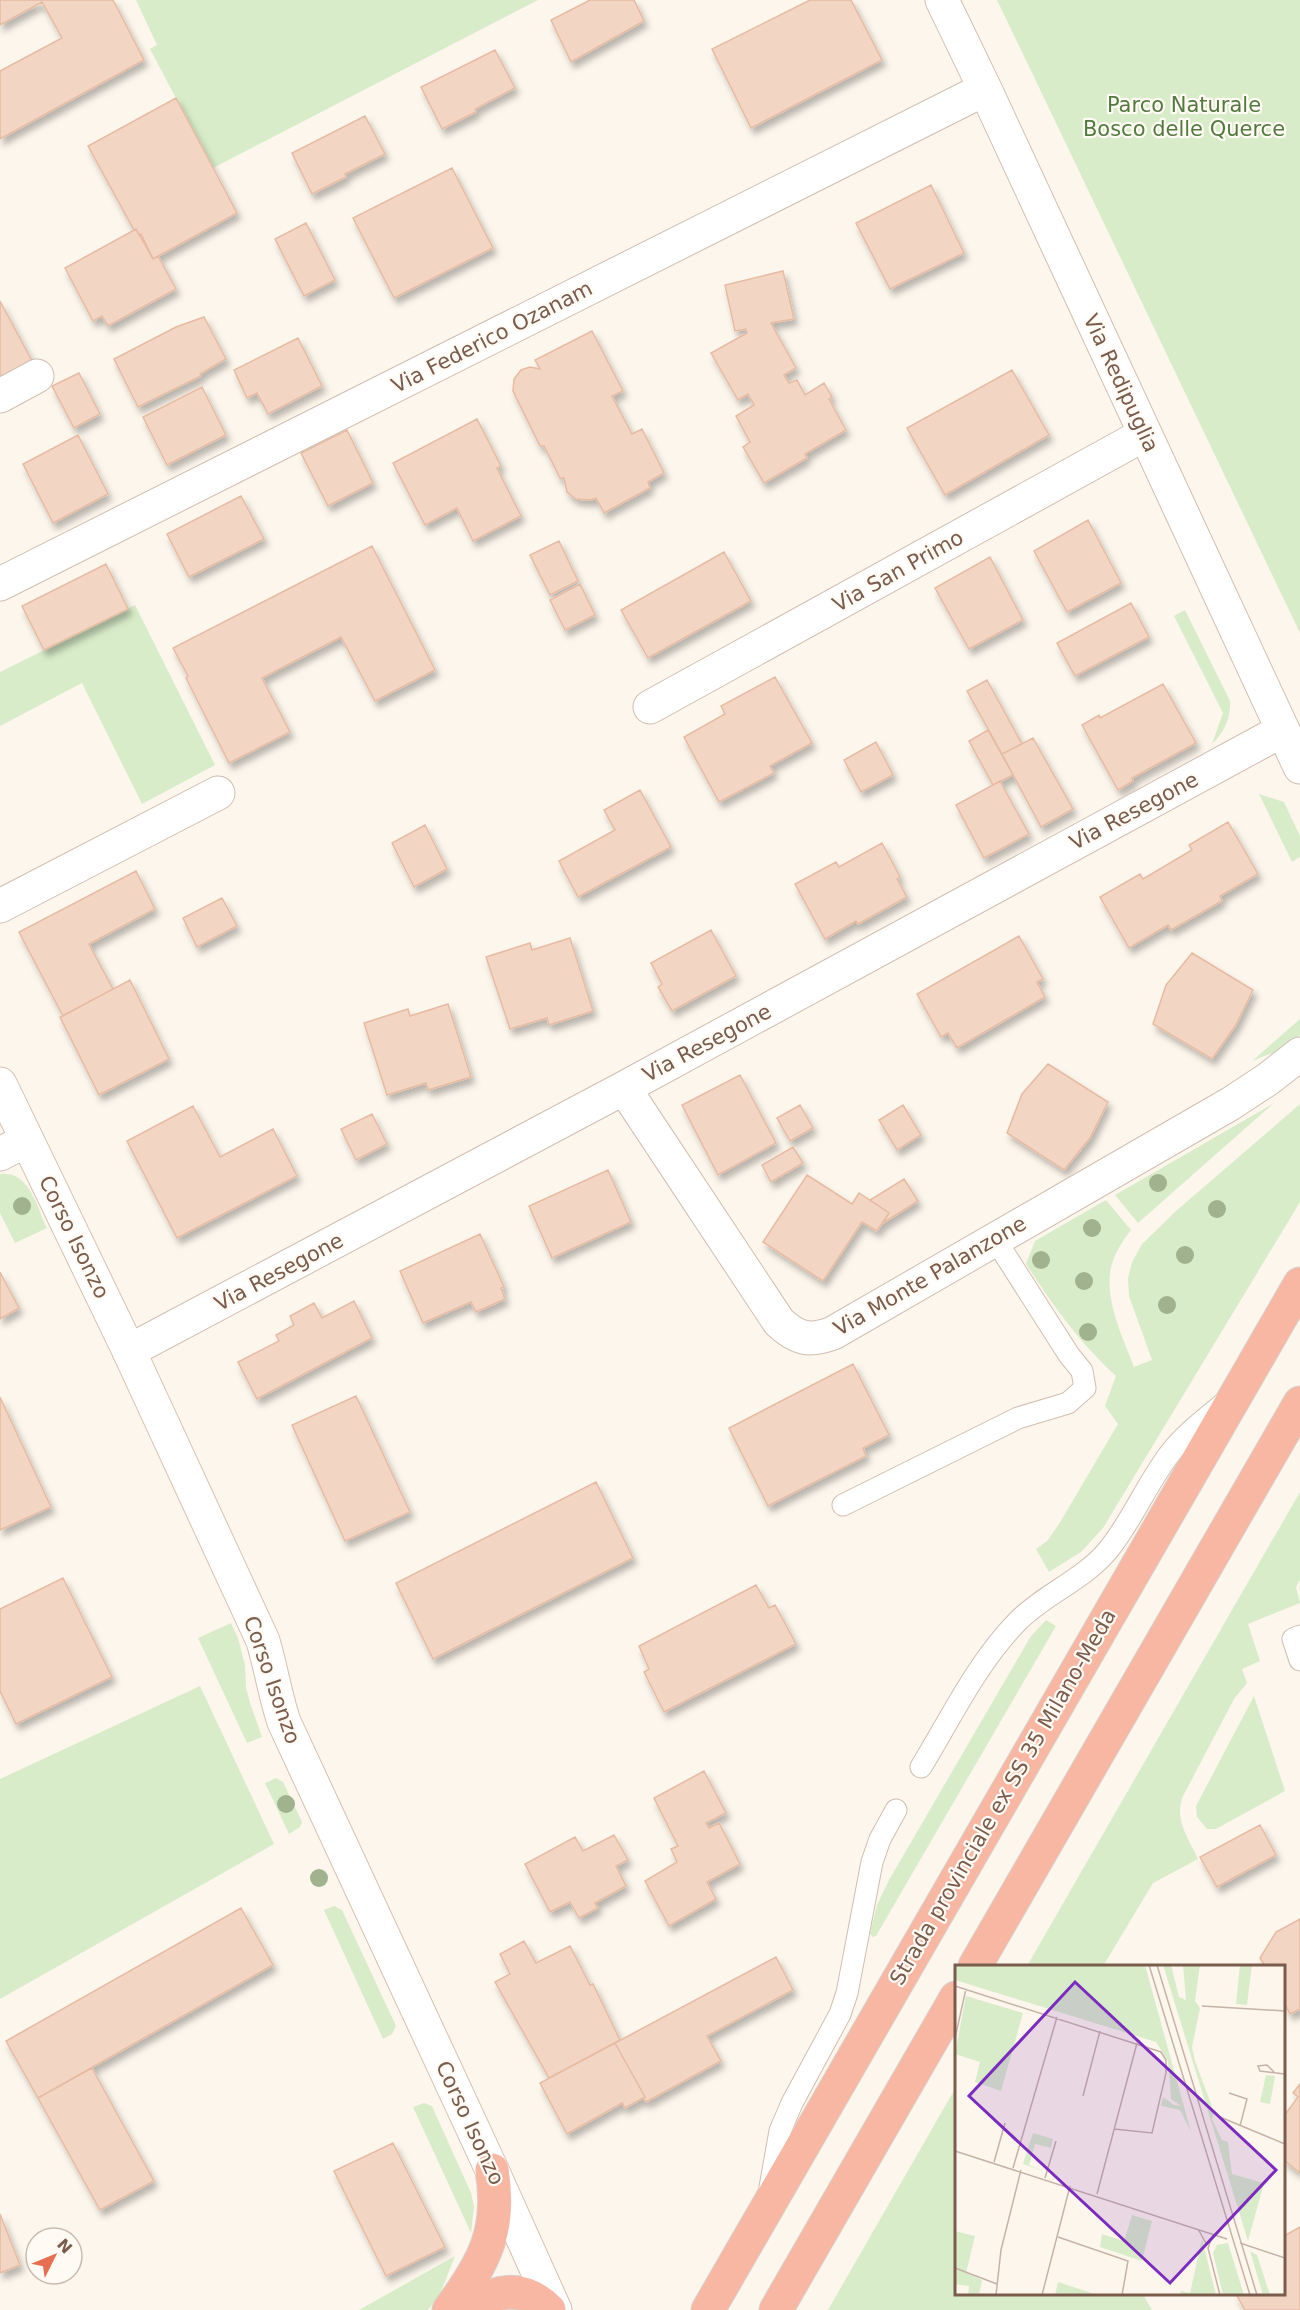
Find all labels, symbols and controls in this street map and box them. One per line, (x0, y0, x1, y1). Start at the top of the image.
park label: Parco Naturale Bosco delle Querce (1083, 93, 1285, 141)
street label: Via Federico Ozanam (388, 276, 596, 398)
street label: Via Redipuglia (1079, 310, 1163, 456)
street label: Via San Primo (829, 525, 967, 617)
street label: Via Resegone (1066, 767, 1202, 855)
street label: Via Resegone (639, 999, 775, 1087)
street label: Corso Isonzo (34, 1172, 114, 1302)
street label: Via Monte Palanzone (830, 1211, 1030, 1341)
street label: Via Resegone (211, 1228, 347, 1316)
street label: Strada provinciale ex SS 35 Milano-Meda (885, 1605, 1121, 1989)
street label: Corso Isonzo (239, 1613, 305, 1747)
inset map (955, 1965, 1285, 2295)
street label: Corso Isonzo (431, 2057, 509, 2189)
north arrow (24, 2226, 84, 2286)
text: N (53, 2235, 76, 2257)

